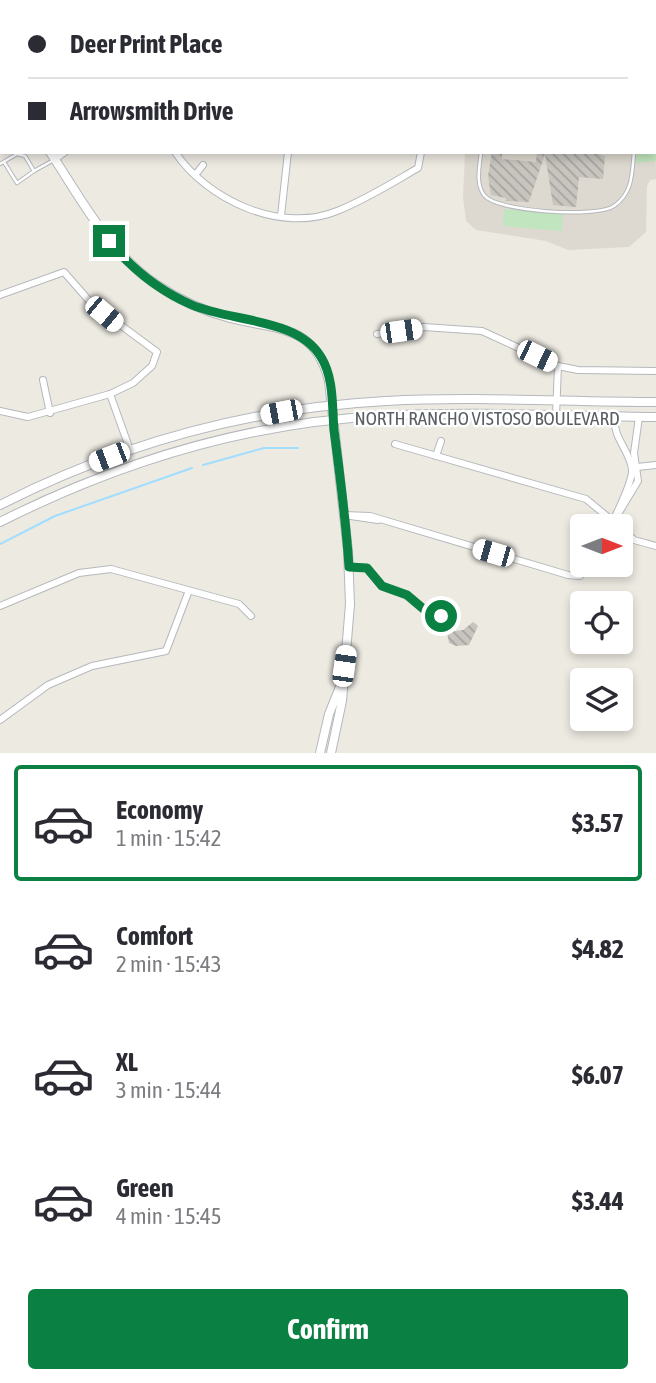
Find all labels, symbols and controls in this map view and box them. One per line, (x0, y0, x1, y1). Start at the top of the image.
text: Deer Print Place (70, 29, 222, 59)
text: Arrowsmith Drive (70, 96, 234, 126)
route end (93, 225, 125, 257)
car (82, 292, 127, 336)
car (379, 318, 424, 344)
car (514, 337, 561, 375)
car (259, 398, 304, 426)
street label: NORTH RANCHO VISTOSO BOULEVARD (354, 407, 620, 429)
car (86, 440, 133, 474)
north arrow (570, 514, 634, 578)
map controls (570, 514, 633, 731)
car (470, 537, 517, 569)
button: locate (570, 591, 633, 654)
route start (425, 600, 457, 632)
car (331, 644, 358, 688)
button: layers (570, 668, 633, 731)
icon: car (32, 792, 95, 855)
text: Economy (116, 795, 203, 825)
text: $3.57 (572, 808, 624, 838)
text: 1 min · 15:42 (116, 825, 222, 851)
icon: car (32, 918, 95, 981)
text: Comfort (116, 921, 193, 951)
text: $4.82 (572, 934, 624, 964)
text: 2 min · 15:43 (116, 951, 222, 977)
icon: car (32, 1044, 95, 1107)
text: XL (116, 1047, 138, 1077)
text: $6.07 (572, 1060, 624, 1090)
text: 3 min · 15:44 (116, 1077, 222, 1103)
icon: car (32, 1170, 95, 1233)
text: Green (116, 1173, 174, 1203)
text: $3.44 (572, 1186, 624, 1216)
text: 4 min · 15:45 (116, 1203, 222, 1229)
button: Confirm (28, 1289, 628, 1369)

